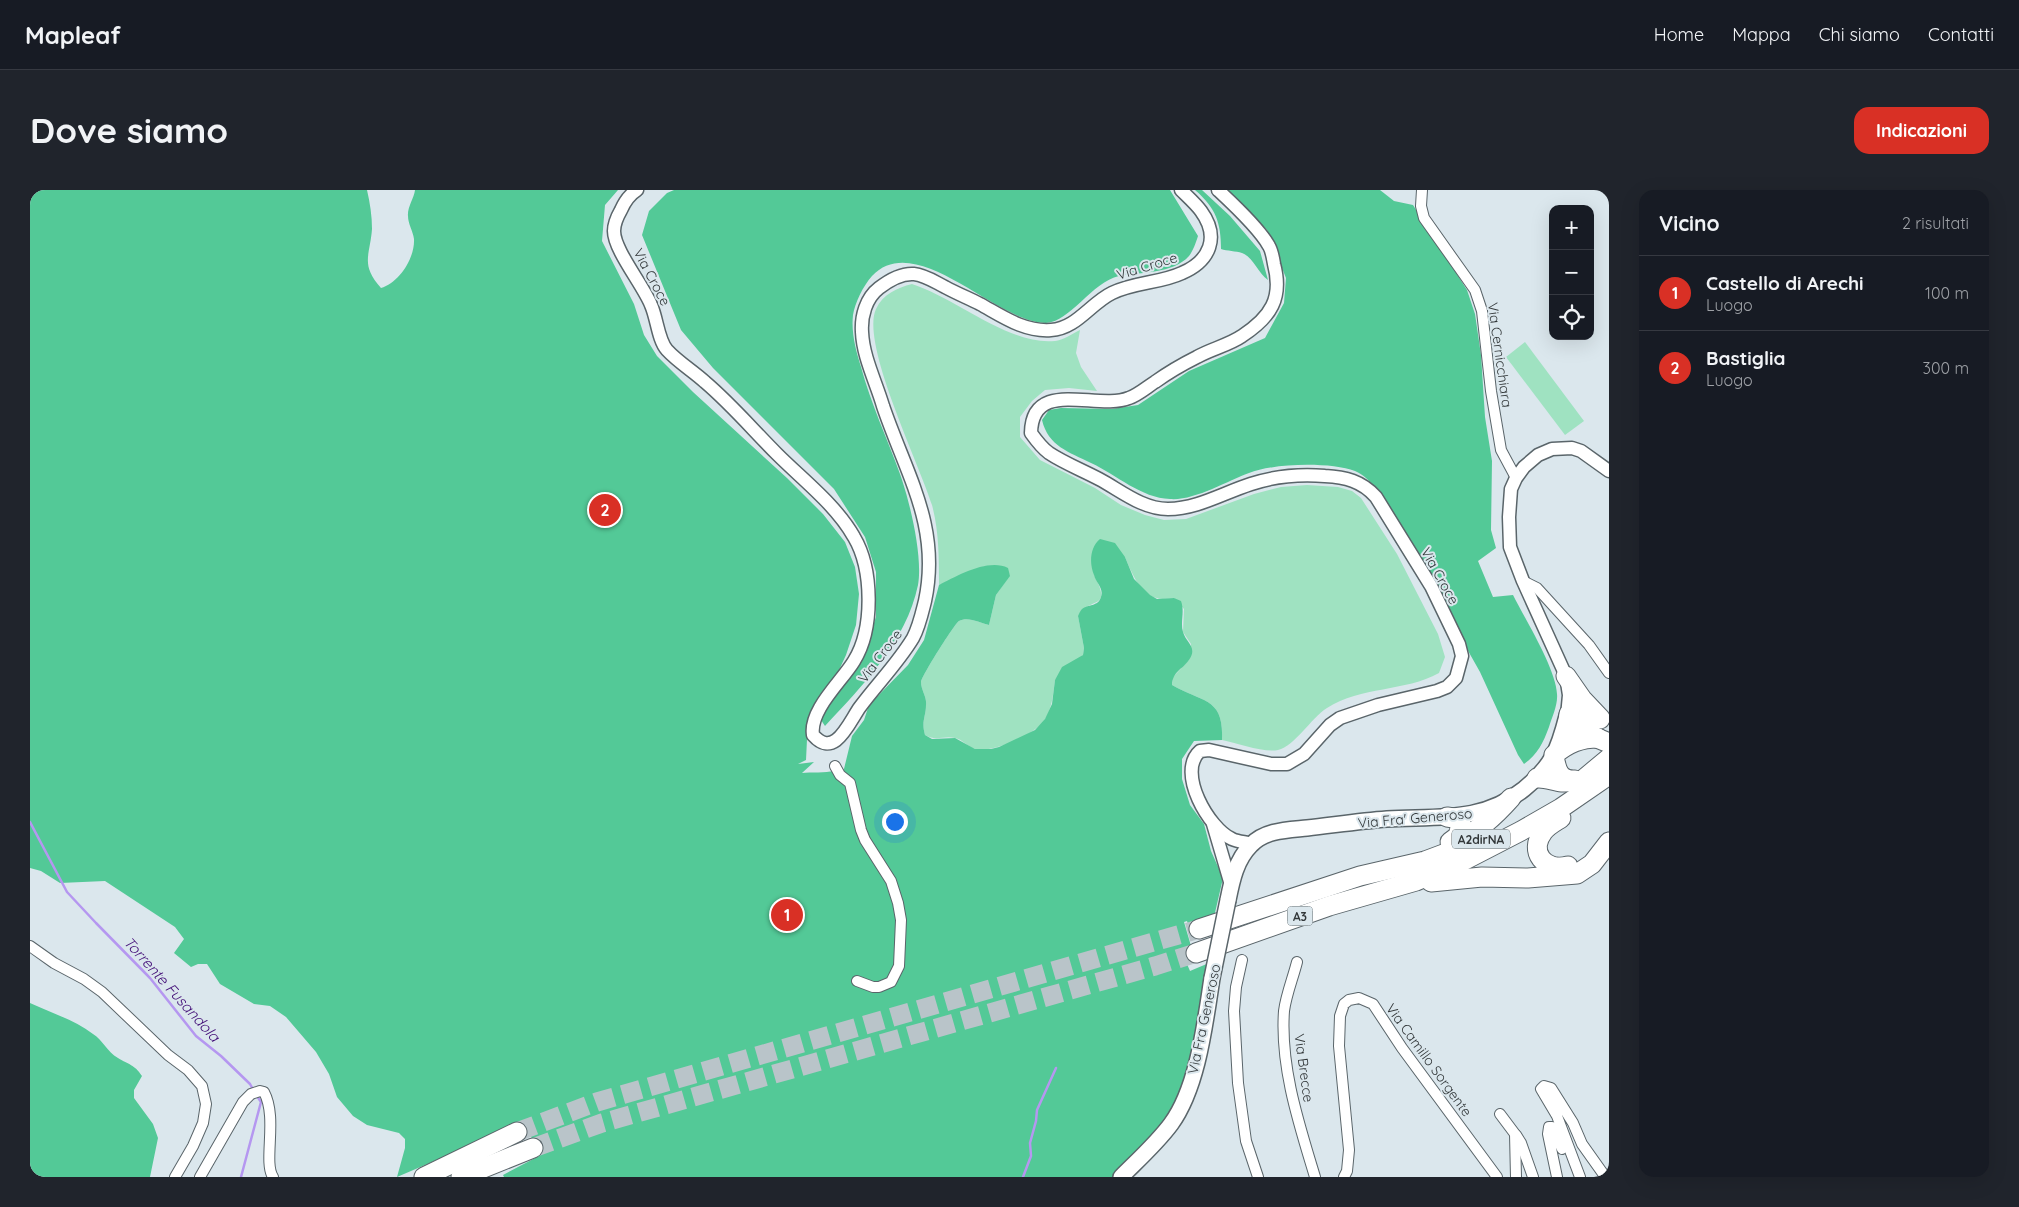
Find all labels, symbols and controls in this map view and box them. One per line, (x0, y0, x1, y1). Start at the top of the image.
text: Mapleaf (25, 20, 121, 50)
text: Home (1654, 23, 1704, 46)
text: Mappa (1732, 23, 1791, 46)
text: Chi siamo (1819, 23, 1900, 46)
text: Contatti (1928, 23, 1994, 46)
button: Indicazioni (1854, 107, 1989, 154)
text: Dove siamo (30, 108, 228, 152)
map controls (1549, 205, 1594, 340)
button: + (1549, 205, 1594, 250)
text: Vicino (1659, 210, 1720, 236)
text: 2 risultati (1902, 213, 1969, 233)
street label: Via Croce (629, 245, 675, 309)
street label: Via Croce (1114, 248, 1180, 284)
button: − (1549, 250, 1594, 295)
text: Castello di Arechi (1706, 271, 1864, 295)
text: 1 (1672, 283, 1678, 303)
text: 100 m (1925, 283, 1969, 303)
button: locate (1549, 295, 1594, 340)
text: Luogo (1706, 295, 1753, 315)
street label: Via Cernicchiara (1484, 301, 1516, 409)
text: Bastiglia (1706, 346, 1785, 370)
text: 2 (1670, 358, 1680, 378)
text: 300 m (1923, 358, 1969, 378)
text: Luogo (1706, 370, 1753, 390)
pin: 2 (589, 491, 621, 529)
street label: Via Croce (1417, 544, 1463, 608)
street label: Via Croce (854, 626, 906, 686)
street label: Via Fra' Generoso (1357, 804, 1473, 832)
your location (882, 809, 908, 835)
road number: A2dirNA (1452, 830, 1510, 849)
pin: 1 (771, 896, 803, 934)
road number: A3 (1288, 906, 1312, 926)
water label: Torrente Fusandola (120, 933, 225, 1046)
street label: Via Fra Generoso (1184, 962, 1224, 1076)
street label: Via Camillo Sorgente (1382, 1000, 1476, 1120)
street label: Via Brecce (1290, 1033, 1318, 1104)

